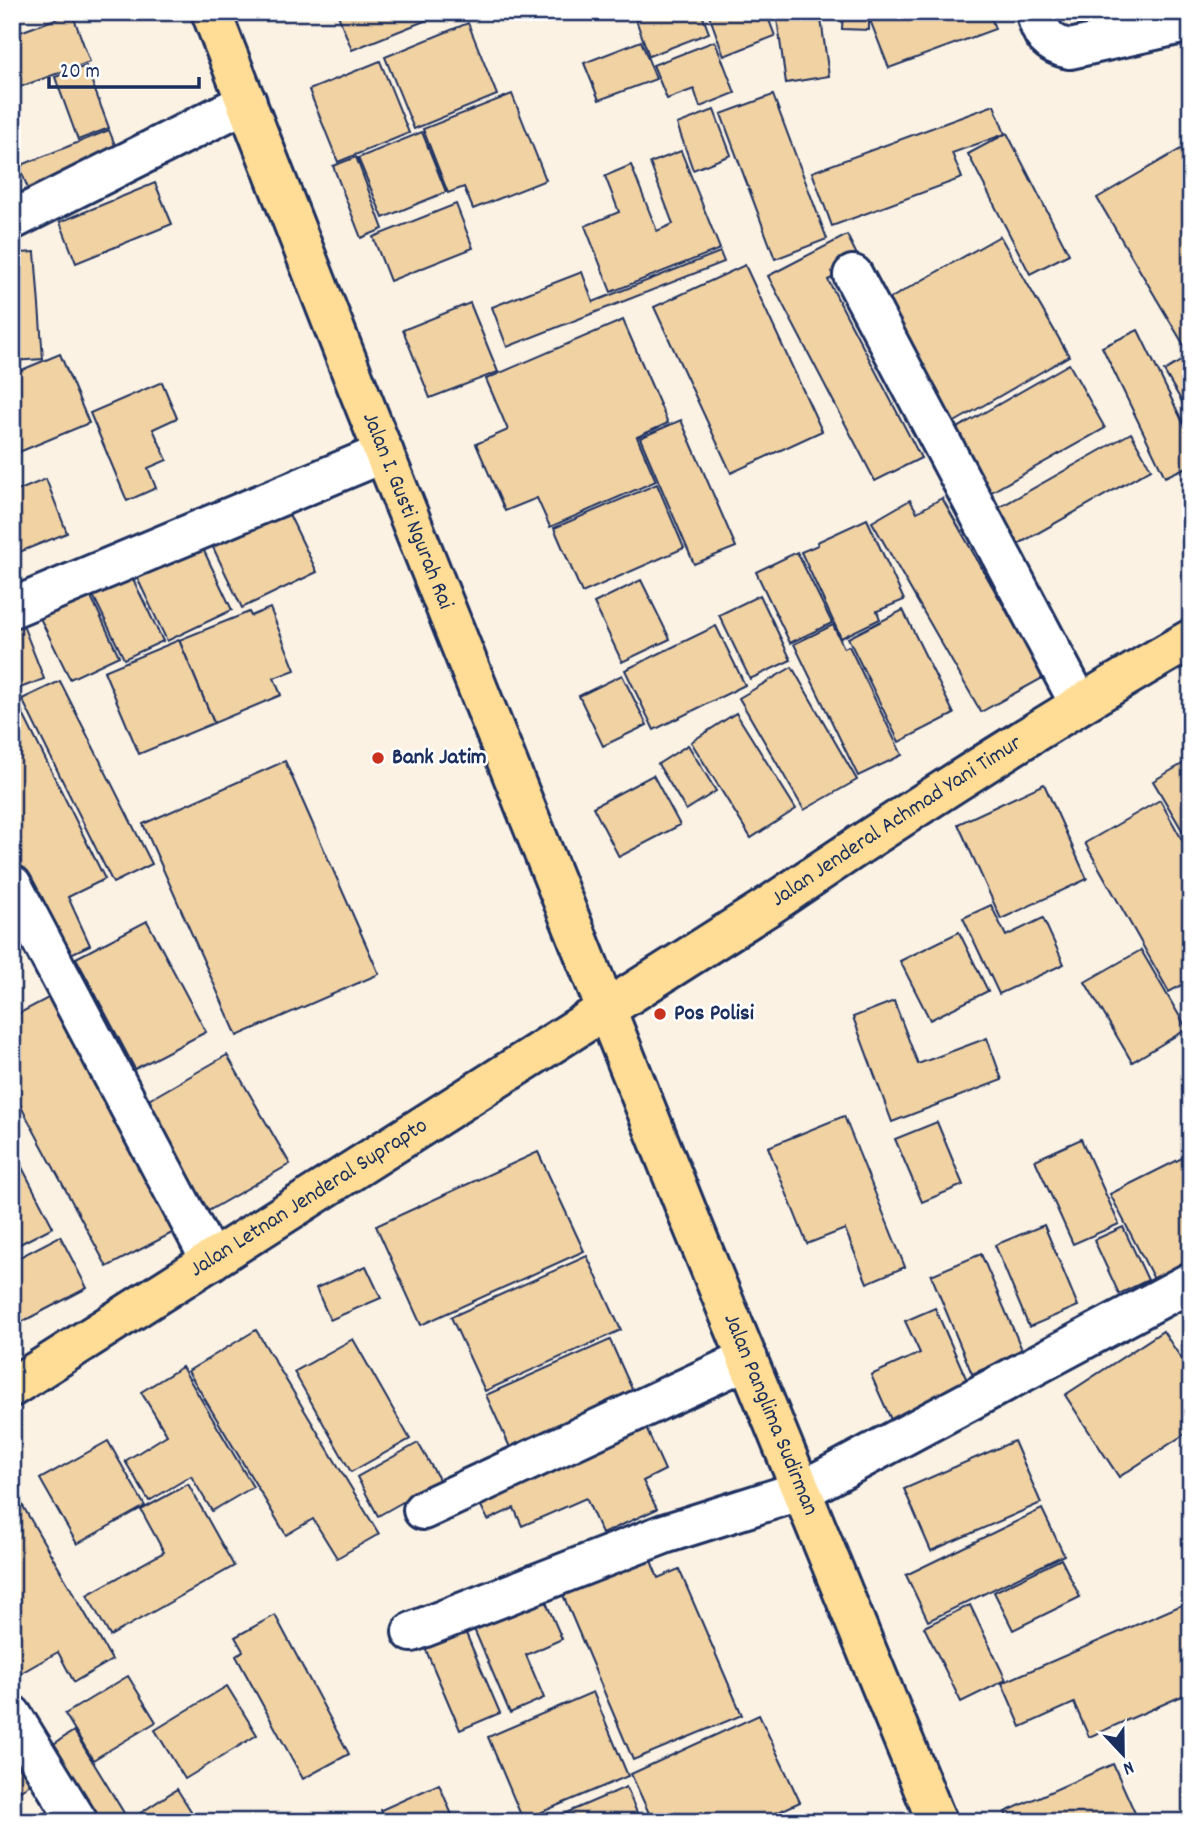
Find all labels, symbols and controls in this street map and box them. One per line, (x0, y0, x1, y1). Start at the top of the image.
scale bar (49, 46, 200, 90)
text: 20 m (60, 58, 100, 88)
street label: Jalan I. Gusti Ngurah Rai (353, 407, 461, 614)
street label: Jalan Jenderal Achmad Yani Timur (765, 727, 1029, 916)
place label: Bank Jatim (392, 742, 487, 775)
marker: Bank Jatim (370, 750, 386, 766)
place label: Pos Polisi (674, 998, 755, 1031)
marker: Pos Polisi (652, 1006, 668, 1022)
street label: Jalan Letnan Jenderal Suprapto (184, 1110, 435, 1286)
street label: Jalan Panglima Sudirman (714, 1309, 826, 1521)
north arrow (1088, 1718, 1158, 1788)
text: N (1119, 1752, 1137, 1781)

